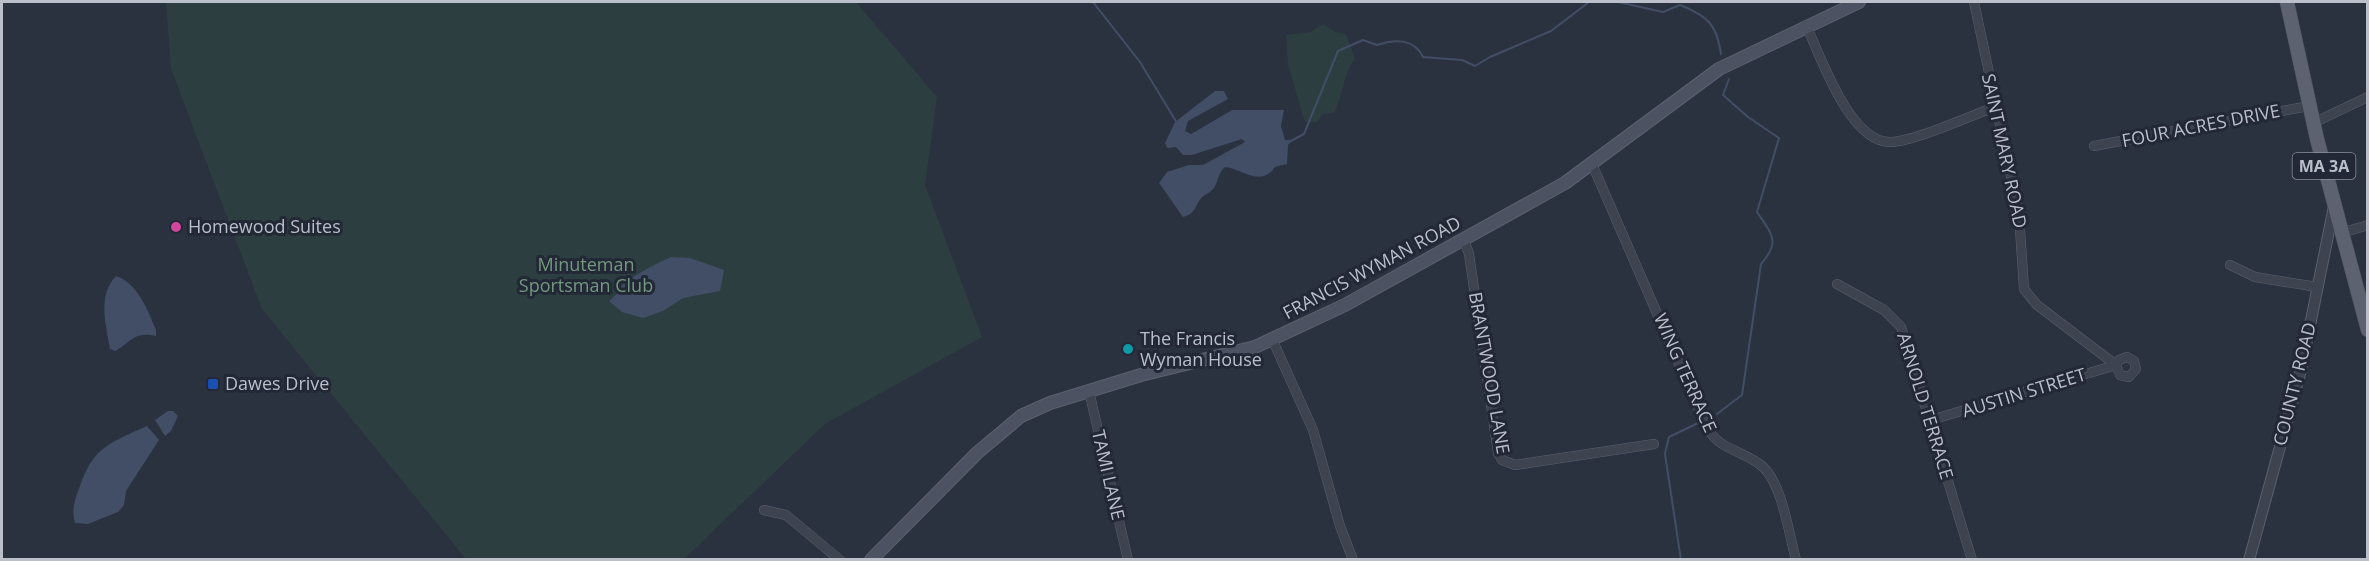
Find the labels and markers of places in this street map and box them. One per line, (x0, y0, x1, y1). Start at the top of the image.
place label: Homewood Suites (188, 214, 341, 238)
marker: Homewood Suites (169, 220, 183, 234)
place label: The Francis Wyman House (1140, 326, 1262, 371)
marker: The Francis Wyman House (1121, 342, 1135, 356)
place label: Dawes Drive (225, 371, 329, 395)
marker: Dawes Drive (206, 377, 220, 391)

